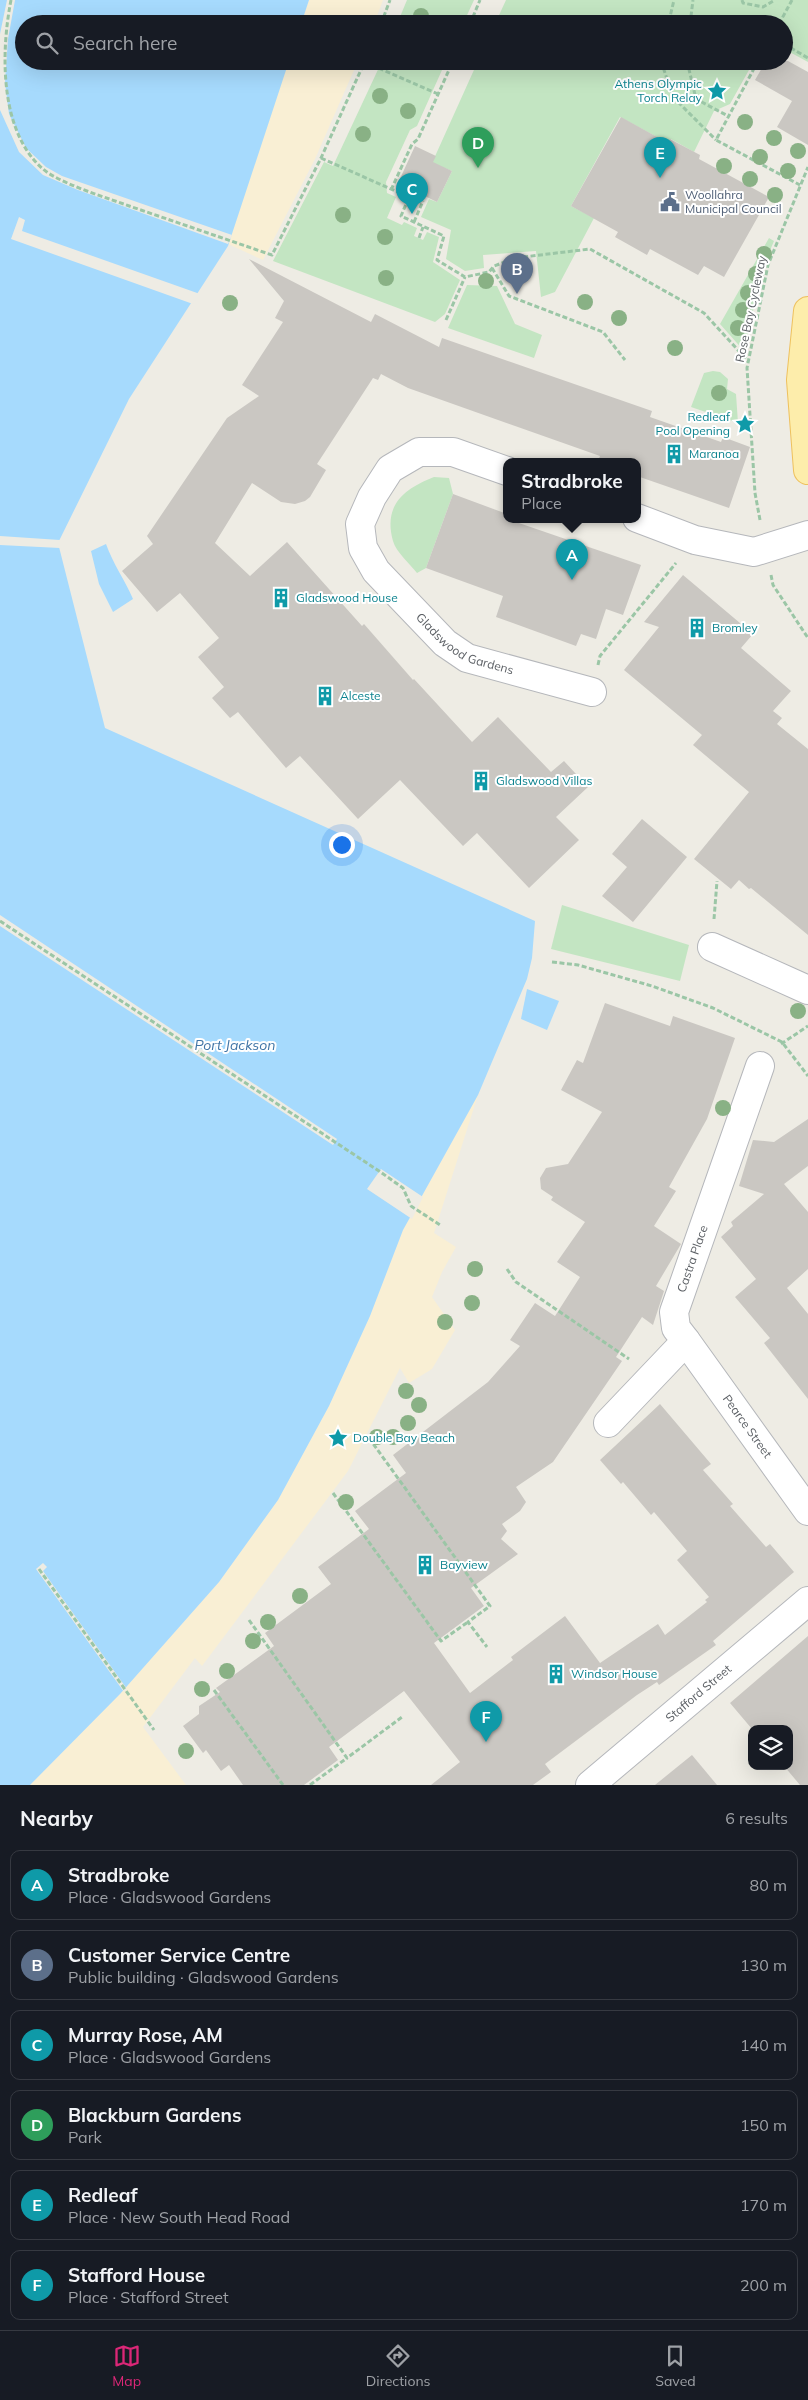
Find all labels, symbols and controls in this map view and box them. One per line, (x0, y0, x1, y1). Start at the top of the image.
search box (15, 15, 793, 70)
icon: search (33, 29, 61, 57)
text: Search here (73, 31, 177, 55)
place label: Athens Olympic Torch Relay (614, 76, 703, 105)
place icon: Athens Olympic Torch Relay (706, 80, 728, 102)
pin: D (462, 127, 494, 168)
pin: E (644, 137, 676, 178)
pin: C (396, 173, 428, 214)
place label: Woollahra Municipal Council (685, 187, 782, 216)
public building icon: Woollahra Municipal Council (659, 191, 681, 213)
pin: B (501, 253, 533, 294)
street label: Rose Bay Cycleway (732, 254, 769, 364)
place label: Redleaf Pool Opening (656, 409, 731, 438)
place icon: Redleaf Pool Opening (734, 413, 756, 435)
building icon: Maranoa (663, 443, 685, 465)
place label: Maranoa (689, 446, 739, 461)
popup (503, 458, 641, 523)
text: Stradbroke (521, 469, 623, 493)
text: Place (521, 493, 562, 513)
pin: A (556, 539, 588, 580)
building icon: Gladswood House (270, 587, 292, 609)
place label: Gladswood House (296, 590, 398, 605)
street label: Gladswood Gardens (413, 610, 515, 677)
building icon: Bromley (686, 617, 708, 639)
place label: Bromley (712, 620, 758, 635)
building icon: Alceste (314, 685, 336, 707)
place label: Alceste (340, 688, 381, 703)
building icon: Gladswood Villas (470, 770, 492, 792)
place label: Gladswood Villas (496, 773, 592, 788)
your location (329, 832, 355, 858)
water label: Port Jackson (195, 1036, 275, 1054)
street label: Castra Place (673, 1223, 711, 1294)
street label: Pearce Street (720, 1391, 775, 1461)
place icon: Double Bay Beach (327, 1427, 349, 1449)
place label: Double Bay Beach (353, 1430, 455, 1445)
building icon: Bayview (414, 1554, 436, 1576)
place label: Bayview (440, 1557, 488, 1572)
street label: Stafford Street (662, 1661, 734, 1725)
building icon: Windsor House (545, 1663, 567, 1685)
place label: Windsor House (571, 1666, 657, 1681)
pin: F (470, 1701, 502, 1742)
map controls (748, 1725, 793, 1770)
button: layers (748, 1725, 793, 1770)
text: Nearby (20, 1805, 93, 1831)
text: 6 results (725, 1808, 788, 1828)
text: Stradbroke (68, 1863, 169, 1887)
text: A (31, 1875, 43, 1895)
text: 80 m (750, 1875, 787, 1895)
text: Place · Gladswood Gardens (68, 1887, 271, 1907)
text: Customer Service Centre (68, 1943, 290, 1967)
text: B (31, 1955, 43, 1975)
text: 130 m (740, 1955, 787, 1975)
text: Public building · Gladswood Gardens (68, 1967, 339, 1987)
text: Murray Rose, AM (68, 2023, 223, 2047)
text: C (32, 2035, 42, 2055)
text: 140 m (740, 2035, 787, 2055)
text: Place · Gladswood Gardens (68, 2047, 271, 2067)
text: Blackburn Gardens (68, 2103, 241, 2127)
text: D (31, 2115, 43, 2135)
text: 150 m (740, 2115, 787, 2135)
text: Park (68, 2127, 102, 2147)
text: Redleaf (68, 2183, 137, 2207)
text: E (32, 2195, 42, 2215)
text: 170 m (740, 2195, 787, 2215)
text: Place · New South Head Road (68, 2207, 290, 2227)
text: Stafford House (68, 2263, 205, 2287)
text: F (32, 2275, 42, 2295)
text: 200 m (740, 2275, 787, 2295)
text: Place · Stafford Street (68, 2287, 229, 2307)
tab: Map (112, 2342, 141, 2390)
tab: Directions (366, 2342, 431, 2390)
tab: Saved (655, 2342, 696, 2390)

